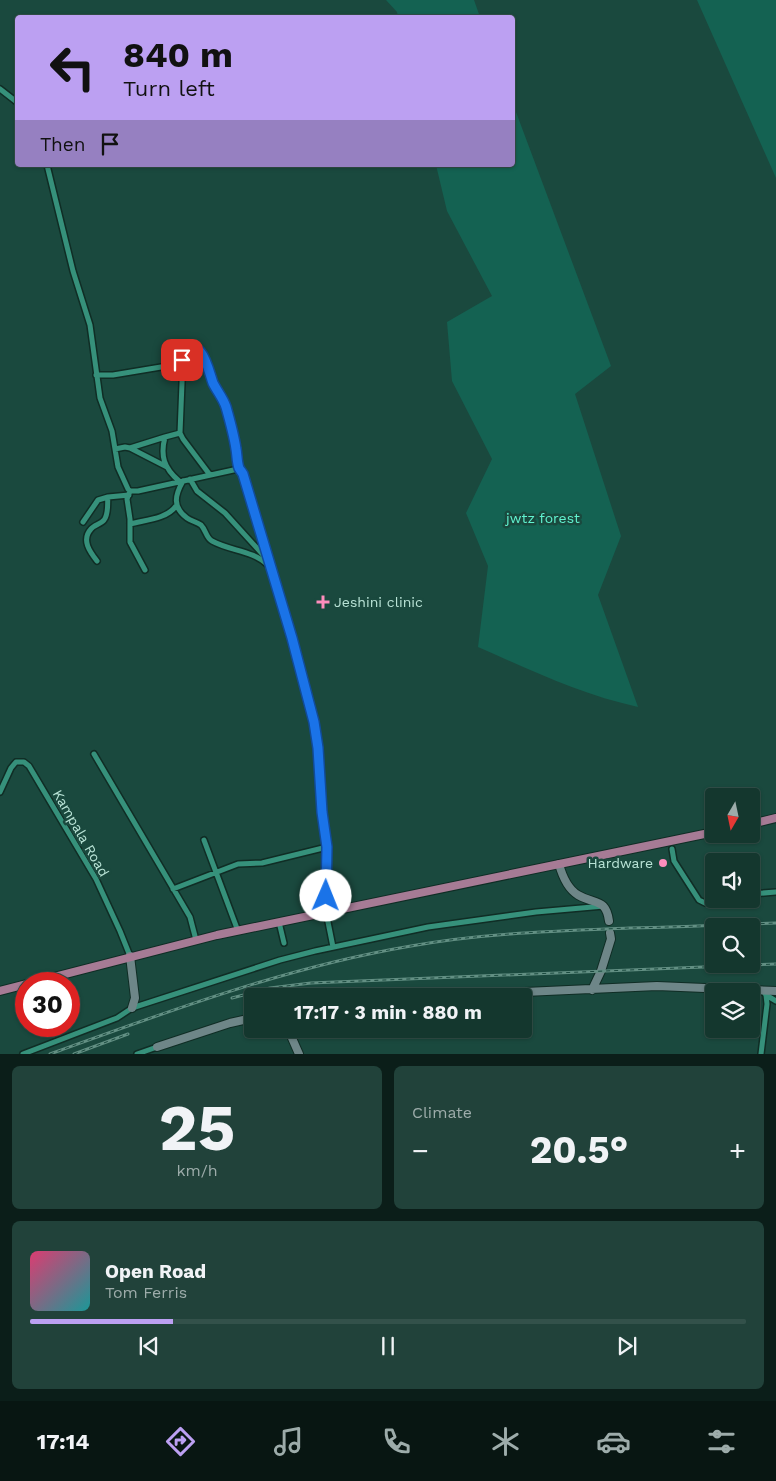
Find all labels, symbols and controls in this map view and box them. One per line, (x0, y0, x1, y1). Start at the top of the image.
text: 840 m (123, 34, 233, 76)
icon: left (40, 35, 105, 100)
text: Turn left (123, 76, 215, 101)
icon: arrive (96, 130, 124, 158)
text: Then (40, 133, 86, 156)
pin (161, 339, 203, 381)
icon: arrive (168, 346, 196, 374)
park label: jwtz forest (504, 510, 580, 526)
place label: Jeshini clinic (334, 594, 423, 610)
marker: Jeshini clinic (316, 595, 330, 609)
street label: Kampala Road (50, 787, 112, 879)
north arrow (705, 788, 760, 842)
map controls (705, 788, 760, 1038)
button: sound (705, 853, 760, 908)
place label: Hardware (588, 855, 653, 871)
marker: Hardware (657, 857, 669, 869)
position arrow (299, 869, 351, 921)
button: search (705, 918, 760, 973)
speed limit sign: 30 (15, 972, 80, 1037)
button: layers (705, 983, 760, 1038)
text: 17:17 · 3 min · 880 m (294, 1001, 482, 1024)
text: 25 (159, 1090, 235, 1166)
text: Climate (412, 1103, 472, 1122)
text: 20.5° (530, 1128, 628, 1172)
text: − (412, 1134, 429, 1167)
text: + (729, 1134, 746, 1167)
text: km/h (176, 1161, 218, 1180)
text: Open Road (105, 1260, 206, 1283)
text: Tom Ferris (105, 1283, 187, 1302)
icon: previous (135, 1332, 163, 1360)
icon: pause (374, 1332, 402, 1360)
icon: next (613, 1332, 641, 1360)
icon: directions (163, 1424, 198, 1459)
icon: music (271, 1424, 306, 1459)
icon: phone (379, 1424, 414, 1459)
icon: climate (488, 1424, 523, 1459)
icon: car (596, 1424, 631, 1459)
icon: filters (704, 1424, 739, 1459)
text: 17:14 (37, 1429, 89, 1454)

